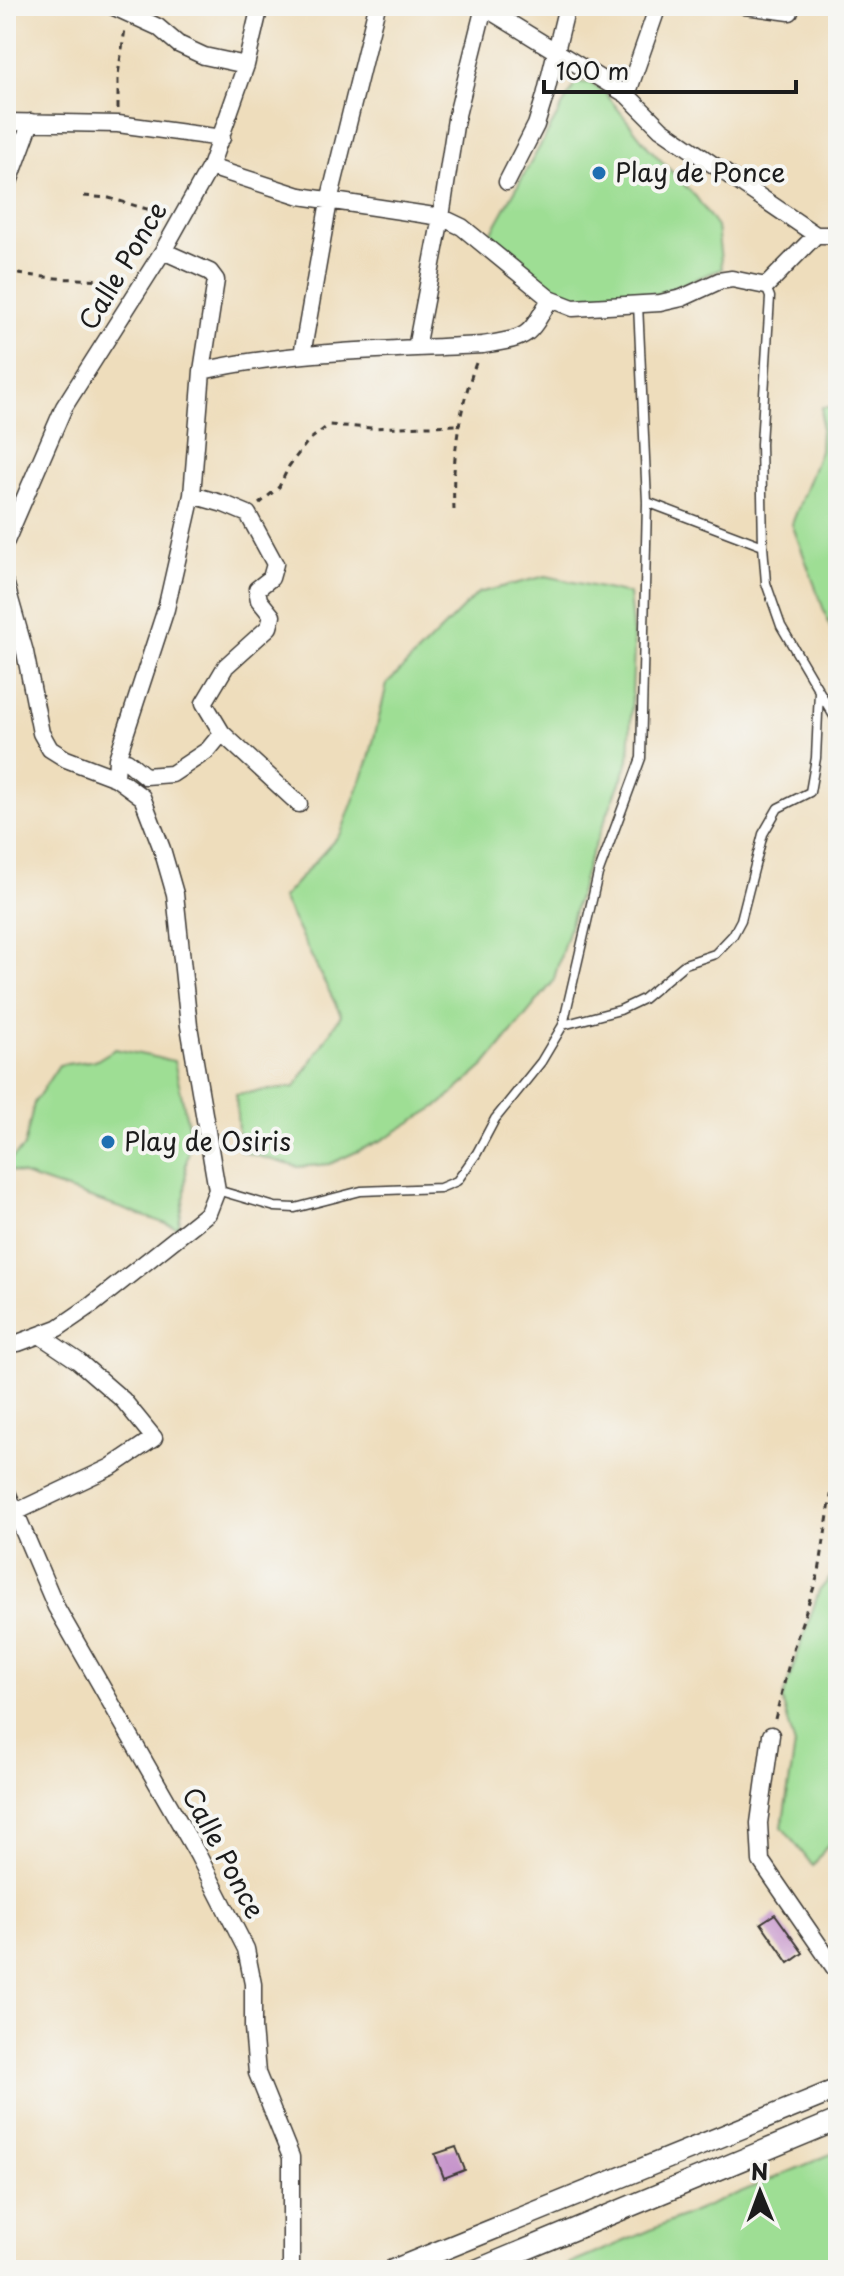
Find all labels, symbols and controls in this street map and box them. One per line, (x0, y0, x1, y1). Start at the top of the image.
scale bar (544, 44, 796, 94)
text: 100 m (556, 52, 629, 88)
place label: Play de Ponce (615, 152, 785, 191)
marker: Play de Ponce (590, 164, 608, 182)
street label: Calle Ponce (68, 193, 176, 337)
place label: Play de Osiris (124, 1121, 291, 1160)
marker: Play de Osiris (99, 1133, 117, 1151)
street label: Calle Ponce (173, 1780, 275, 1925)
north arrow (720, 2152, 800, 2232)
text: N (751, 2154, 769, 2187)

